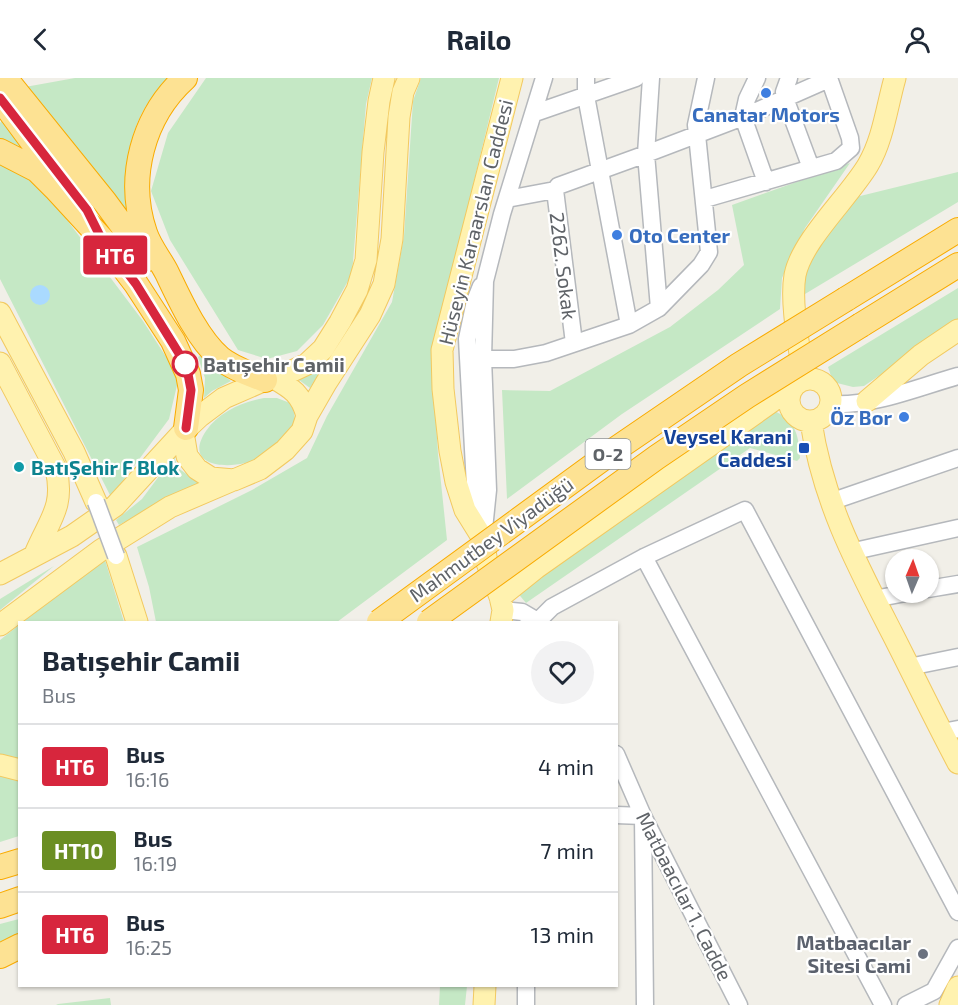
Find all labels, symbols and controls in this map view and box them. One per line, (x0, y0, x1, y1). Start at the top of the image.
icon: back (24, 23, 57, 56)
text: Railo (446, 23, 512, 55)
icon: person (901, 23, 934, 56)
marker: Canatar Motors (759, 86, 773, 100)
street label: Hüseyin Karaarslan Caddesi (433, 97, 517, 347)
place label: Canatar Motors (692, 102, 840, 126)
street label: 2262. Sokak (546, 211, 582, 321)
place label: Oto Center (629, 223, 731, 247)
marker: Oto Center (610, 228, 624, 242)
line badge: HT6 (80, 236, 150, 274)
text: HT6 (95, 243, 135, 268)
marker: Batışehir Camii (172, 351, 198, 377)
place label: Batışehir Camii (203, 352, 345, 377)
place label: Öz Bor (830, 405, 892, 429)
marker: Öz Bor (897, 410, 911, 424)
place label: Veysel Karani Caddesi (664, 424, 792, 471)
road number: O-2 (586, 439, 630, 469)
marker: Veysel Karani Caddesi (797, 441, 811, 455)
place label: BatıŞehir F Blok (31, 455, 180, 480)
marker: BatıŞehir F Blok (12, 460, 26, 474)
street label: Mahmutbey Viyadüğü (404, 471, 578, 607)
north arrow (885, 549, 939, 603)
map controls (885, 549, 939, 603)
button: heart (531, 641, 594, 704)
text: Batışehir Camii (42, 643, 240, 677)
text: Bus (42, 683, 76, 707)
text: Bus (126, 741, 165, 767)
text: 4 min (538, 753, 594, 779)
text: HT6 (55, 754, 95, 779)
text: 16:16 (126, 767, 170, 791)
street label: Matbaacılar 1. Cadde (632, 808, 738, 984)
text: Bus (134, 825, 172, 851)
text: 7 min (540, 837, 594, 863)
text: HT10 (54, 838, 104, 863)
text: 16:19 (134, 851, 177, 875)
text: Bus (126, 909, 165, 935)
text: 13 min (531, 921, 594, 947)
text: HT6 (55, 922, 95, 947)
place label: Matbaacılar Sitesi Cami (796, 930, 911, 977)
text: 16:25 (126, 935, 172, 959)
marker: Matbaacılar Sitesi Cami (916, 947, 930, 961)

